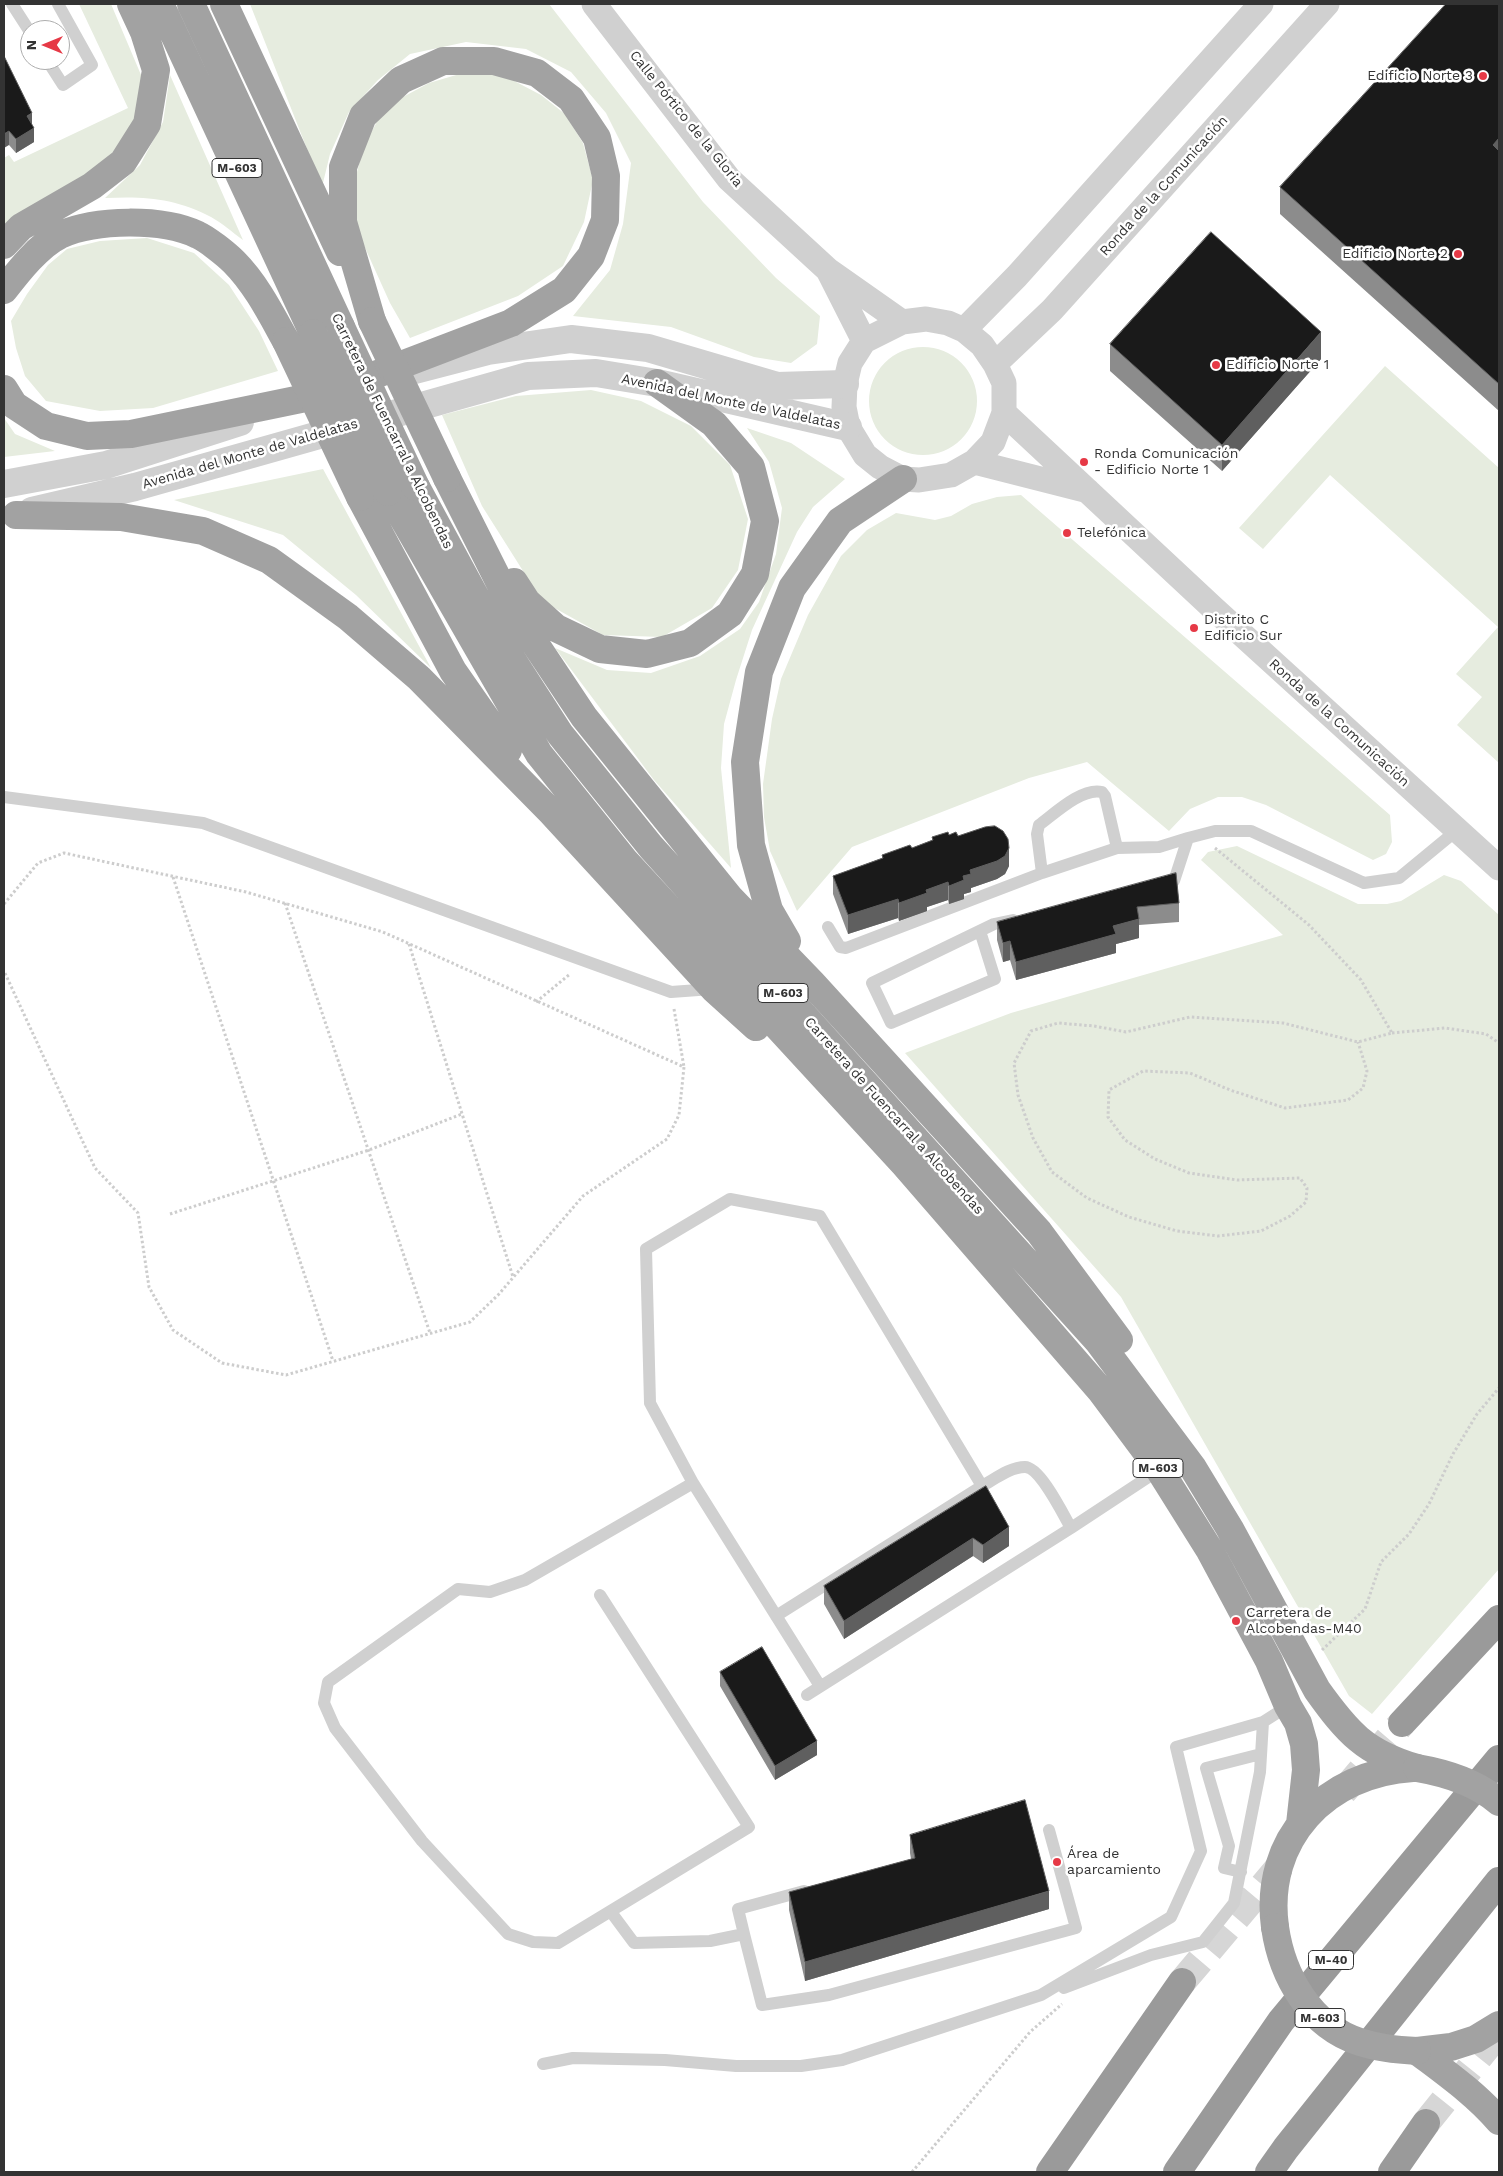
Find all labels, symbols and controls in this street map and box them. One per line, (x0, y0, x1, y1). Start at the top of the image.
north arrow (20, 20, 70, 70)
text: N (23, 40, 39, 50)
street label: Calle Pórtico de la Gloria (626, 47, 746, 191)
place label: Edificio Norte 3 (1367, 68, 1473, 84)
marker: Edificio Norte 3 (1477, 70, 1489, 82)
street label: Ronda de la Comunicación (1097, 112, 1231, 260)
road number: M-603 (212, 158, 262, 178)
place label: Edificio Norte 2 (1342, 246, 1448, 262)
marker: Edificio Norte 2 (1452, 248, 1464, 260)
street label: Carretera de Fuencarral a Alcobendas (328, 311, 456, 551)
place label: Edificio Norte 1 (1226, 357, 1329, 373)
marker: Edificio Norte 1 (1210, 359, 1222, 371)
street label: Avenida del Monte de Valdelatas (620, 371, 842, 433)
street label: Avenida del Monte de Valdelatas (140, 415, 360, 493)
place label: Ronda Comunicación - Edificio Norte 1 (1094, 446, 1238, 478)
marker: Ronda Comunicación - Edificio Norte 1 (1078, 456, 1090, 468)
place label: Telefónica (1077, 525, 1146, 541)
marker: Telefónica (1061, 527, 1073, 539)
place label: Distrito C Edificio Sur (1204, 612, 1282, 644)
marker: Distrito C Edificio Sur (1188, 622, 1200, 634)
street label: Ronda de la Comunicación (1265, 656, 1413, 790)
road number: M-603 (758, 984, 808, 1002)
street label: Carretera de Fuencarral a Alcobendas (801, 1014, 987, 1218)
road number: M-603 (1133, 1459, 1183, 1478)
place label: Carretera de Alcobendas-M40 (1246, 1605, 1362, 1638)
marker: Carretera de Alcobendas-M40 (1230, 1615, 1242, 1627)
place label: Área de aparcamiento (1067, 1846, 1161, 1878)
marker: Área de aparcamiento (1051, 1856, 1063, 1868)
road number: M-40 (1308, 1950, 1354, 1970)
road number: M-603 (1295, 2009, 1345, 2028)

